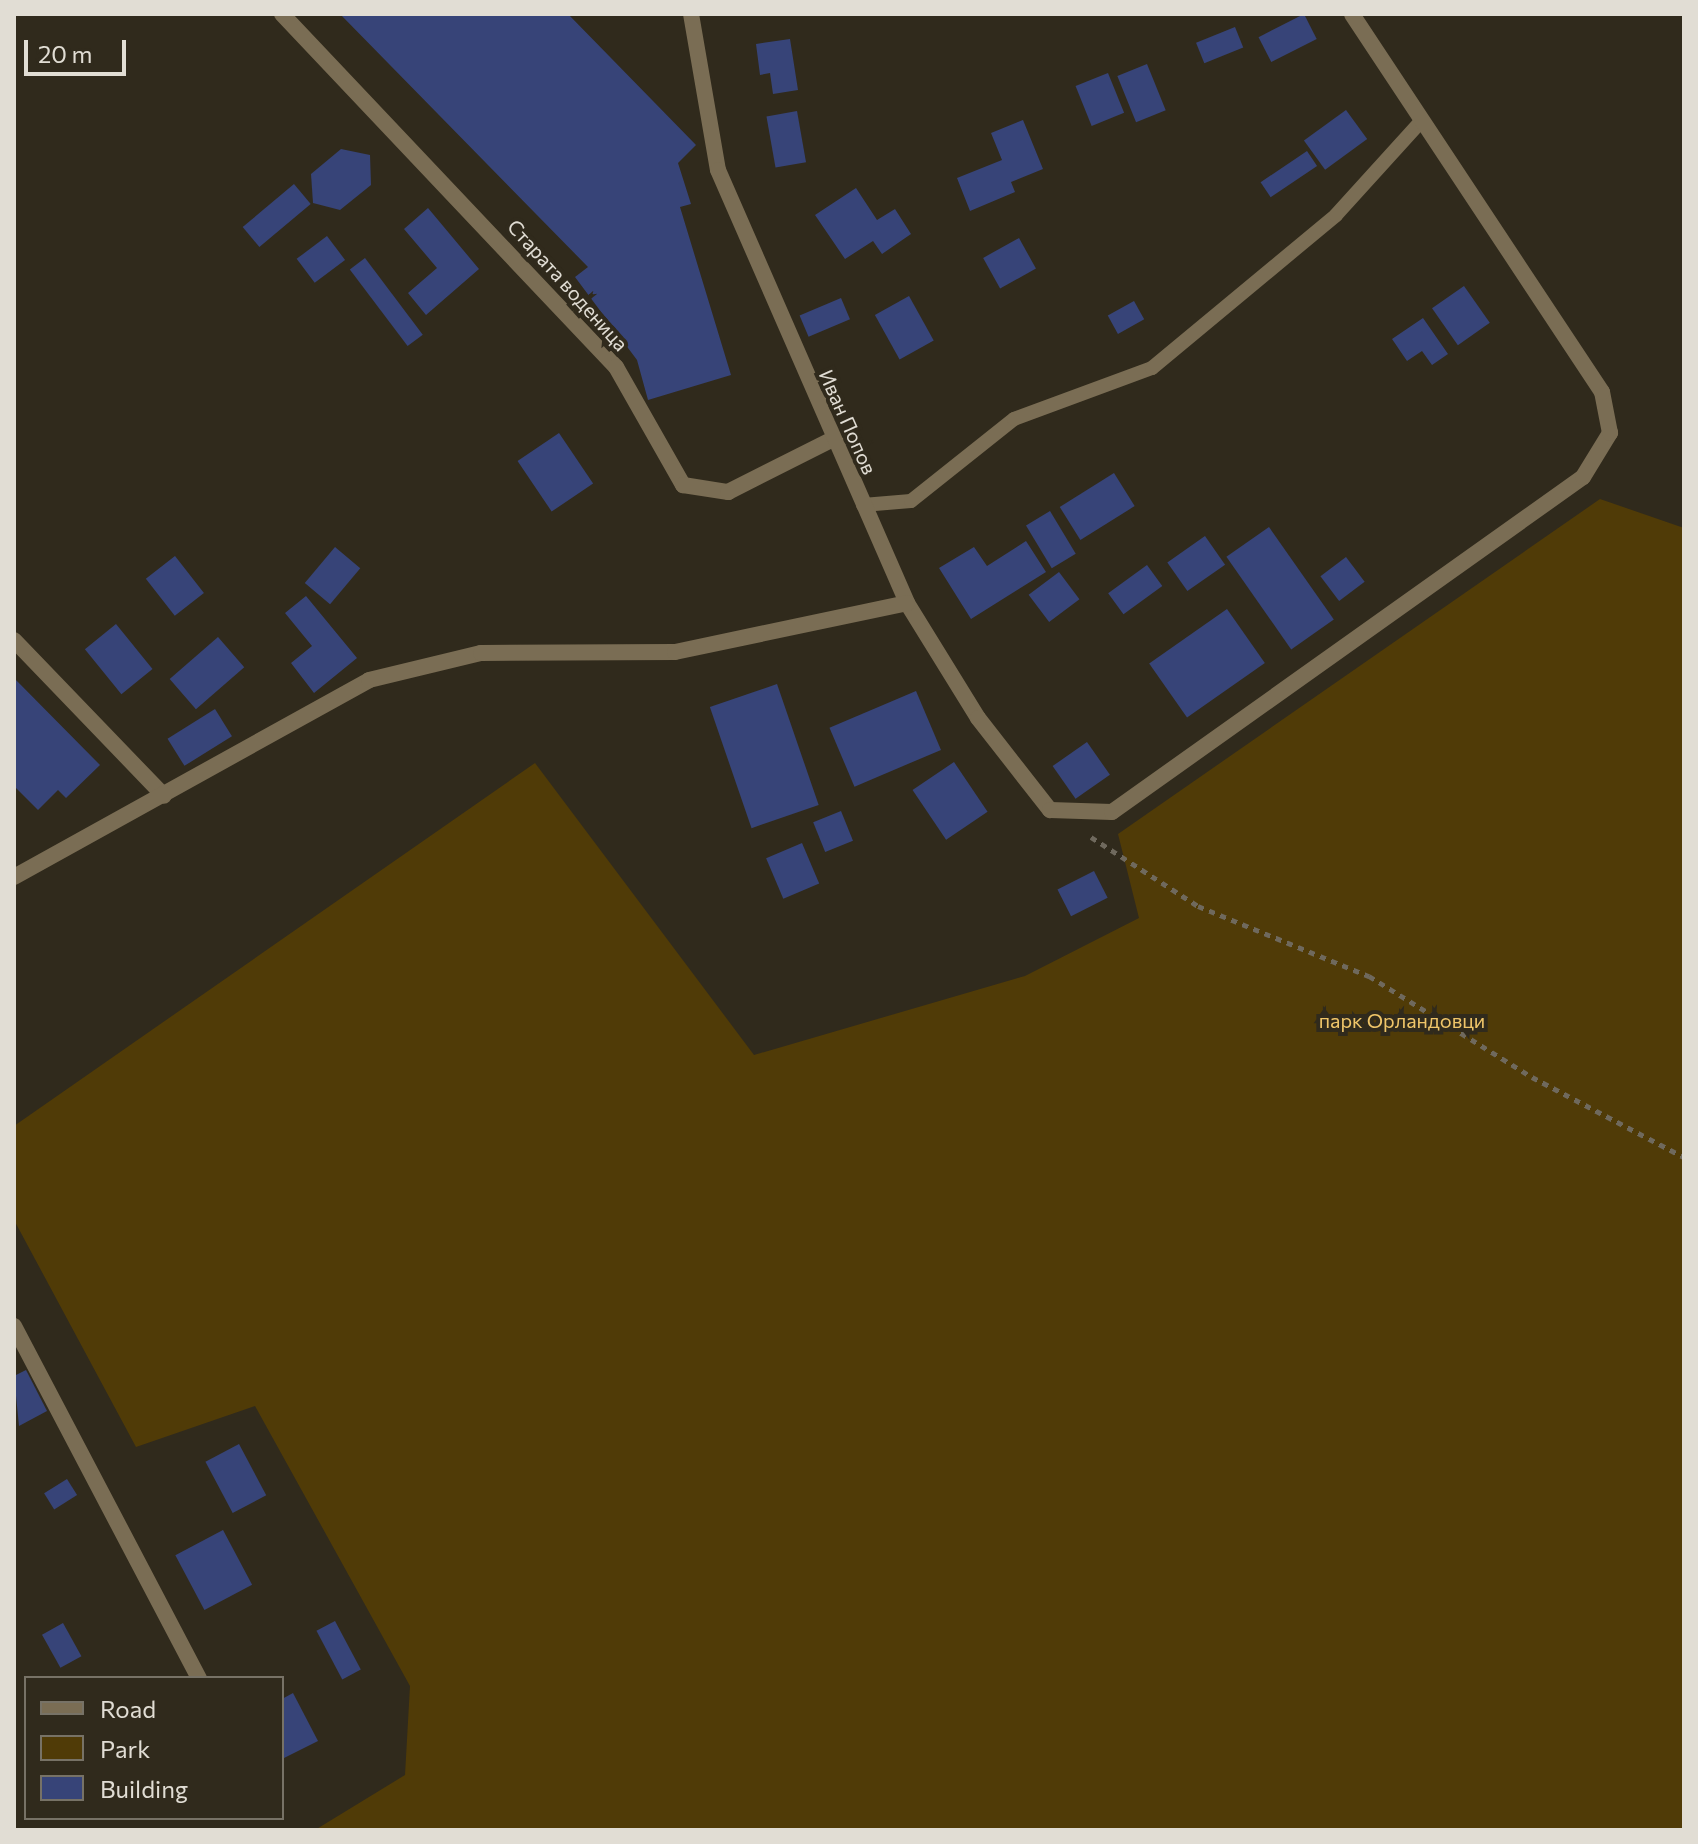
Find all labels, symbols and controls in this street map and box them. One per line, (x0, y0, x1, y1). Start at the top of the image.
scale bar (28, 24, 130, 74)
text: 20 m (38, 39, 92, 68)
street label: Старата воденица (503, 214, 633, 356)
street label: Иван Попов (814, 366, 882, 478)
park label: парк Орландовци (1319, 1008, 1485, 1032)
legend (24, 1676, 284, 1820)
text: Road (100, 1694, 156, 1723)
text: Park (100, 1734, 150, 1763)
text: Building (100, 1774, 188, 1803)

